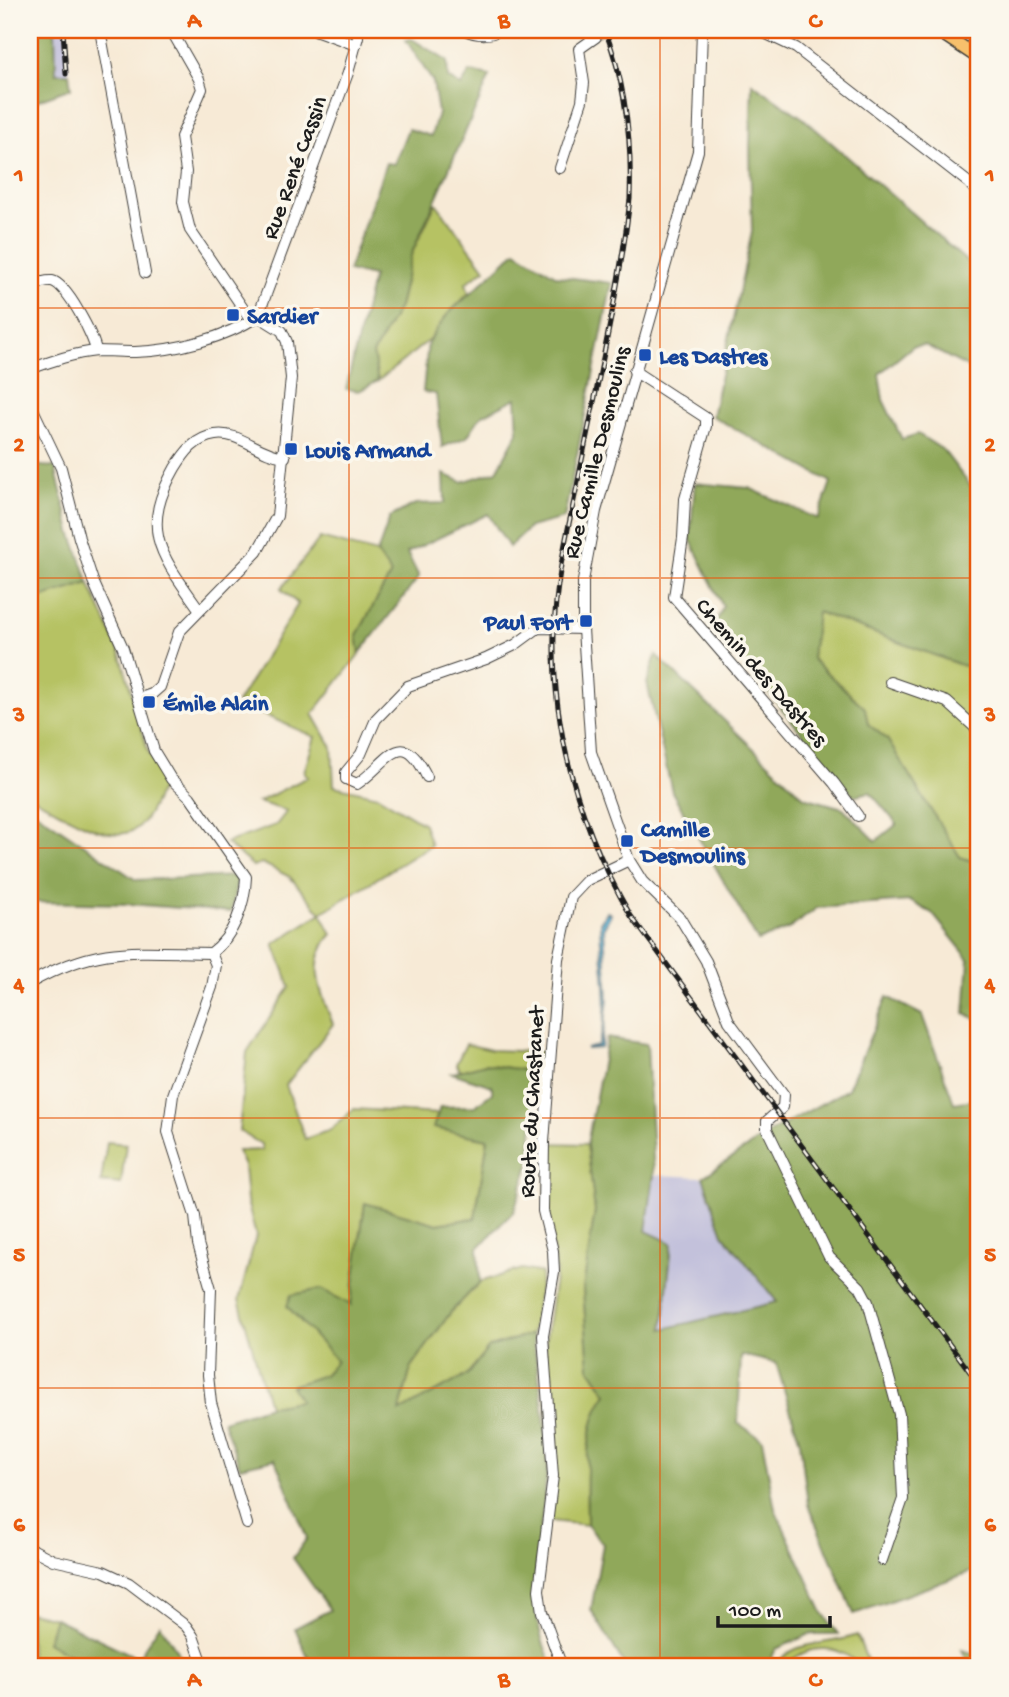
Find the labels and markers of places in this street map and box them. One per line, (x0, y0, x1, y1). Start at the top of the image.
place label: Sardier (247, 305, 320, 332)
marker: Sardier (225, 307, 241, 323)
place label: Les Dastres (659, 345, 769, 372)
marker: Les Dastres (637, 347, 653, 363)
place label: Louis Armand (305, 439, 433, 466)
marker: Louis Armand (283, 441, 299, 457)
place label: Paul Fort (482, 611, 575, 638)
marker: Paul Fort (578, 613, 594, 629)
place label: Émile Alain (163, 692, 269, 719)
marker: Émile Alain (141, 694, 157, 710)
place label: Camille Desmoulins (639, 818, 746, 871)
marker: Camille Desmoulins (619, 833, 635, 849)

